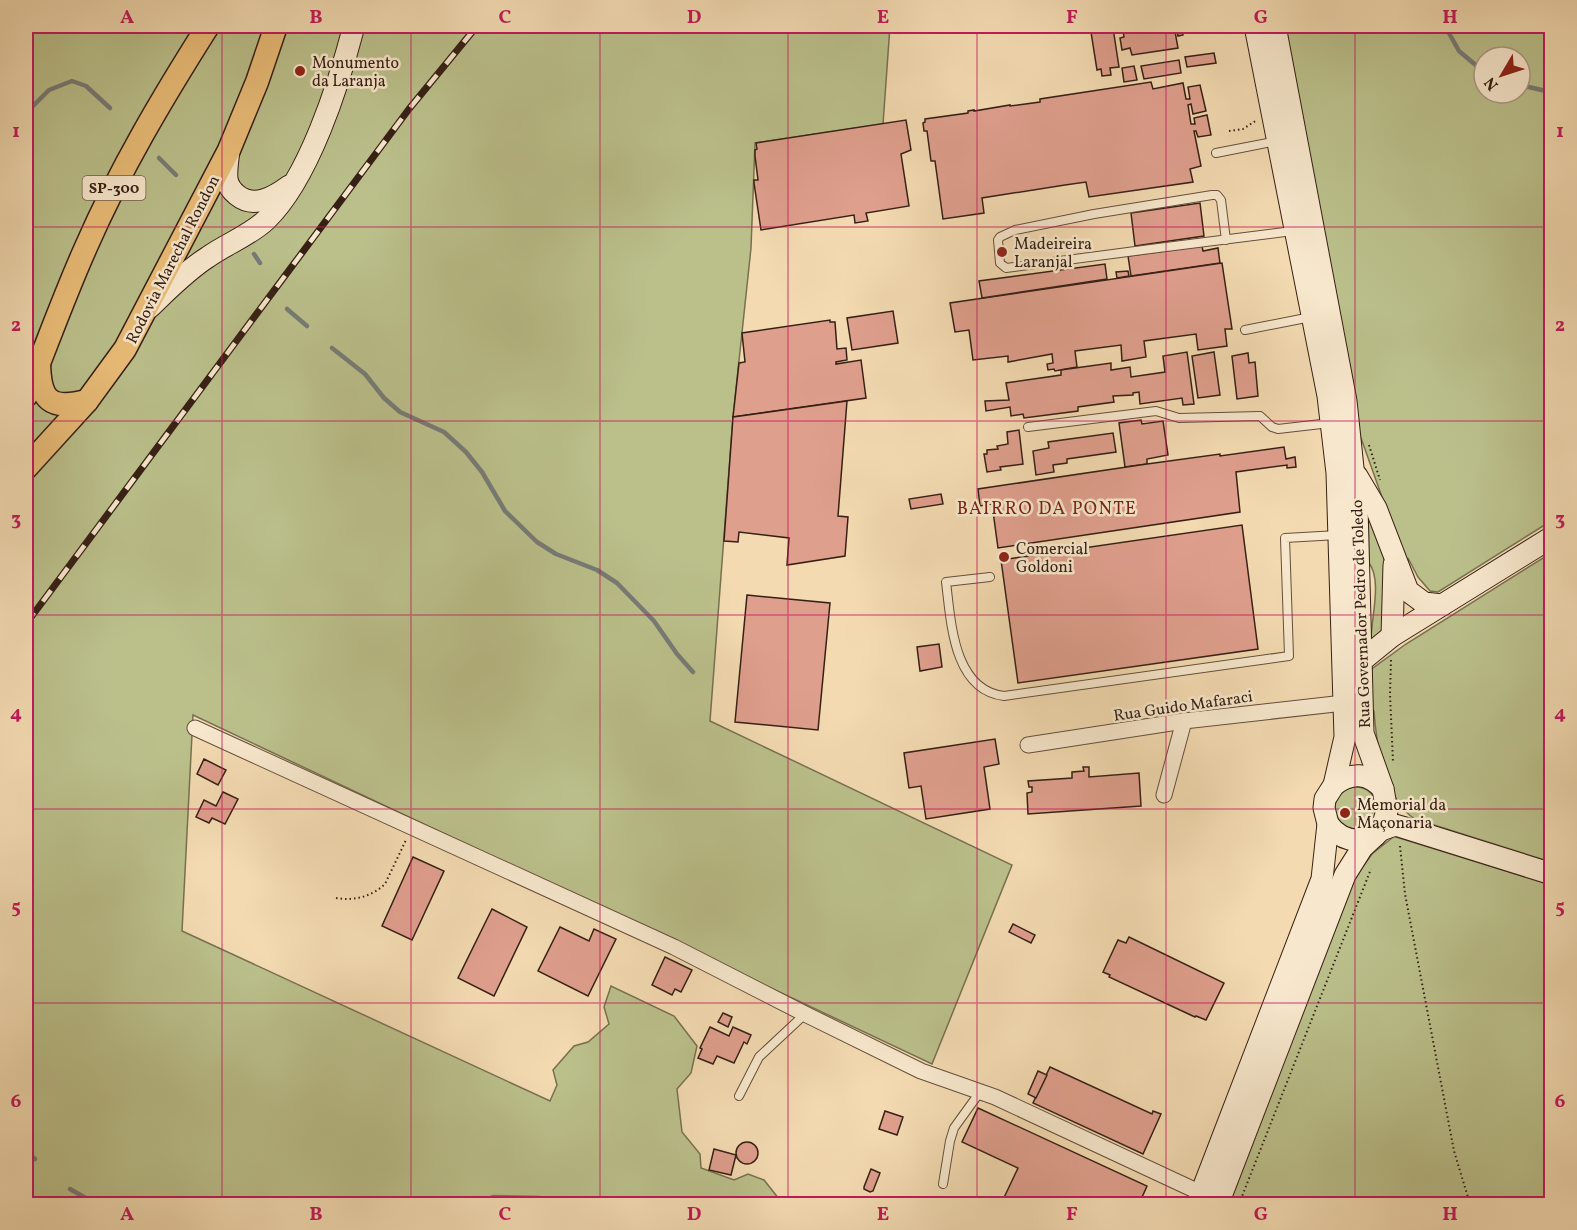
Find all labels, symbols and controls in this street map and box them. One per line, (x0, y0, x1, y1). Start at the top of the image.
text: A (120, 4, 134, 32)
text: B (309, 4, 323, 32)
text: C (499, 4, 512, 32)
text: D (687, 4, 701, 32)
text: E (877, 4, 889, 32)
text: F (1066, 4, 1078, 32)
text: G (1254, 4, 1268, 32)
text: H (1442, 4, 1458, 32)
north arrow (1472, 45, 1532, 105)
place label: Monumento da Laranja (312, 53, 399, 93)
marker: Monumento da Laranja (293, 64, 307, 78)
text: N (1479, 71, 1504, 95)
text: 1 (12, 118, 20, 146)
text: 1 (1556, 118, 1564, 146)
street label: Rodovia Marechal Rondon (122, 172, 226, 348)
road number: SP-300 (82, 176, 146, 200)
place label: Madeireira Laranjal (1014, 234, 1092, 274)
marker: Madeireira Laranjal (995, 245, 1009, 259)
text: 2 (11, 312, 21, 340)
text: 2 (1555, 312, 1565, 340)
district label: BAIRRO DA PONTE (957, 497, 1137, 522)
street label: Rua Governador Pedro de Toledo (1347, 499, 1377, 729)
text: 3 (11, 506, 21, 534)
text: 3 (1555, 506, 1565, 534)
place label: Comercial Goldoni (1016, 539, 1088, 579)
marker: Comercial Goldoni (997, 550, 1011, 564)
street label: Rua Guido Mafaraci (1112, 686, 1254, 728)
text: 4 (10, 700, 22, 728)
text: 4 (1554, 700, 1566, 728)
place label: Memorial da Maçonaria (1357, 795, 1446, 835)
marker: Memorial da Maçonaria (1338, 806, 1352, 820)
text: 5 (11, 894, 21, 922)
text: 5 (1555, 894, 1565, 922)
text: 6 (11, 1088, 22, 1116)
text: 6 (1555, 1088, 1566, 1116)
text: A (120, 1201, 134, 1229)
text: B (309, 1201, 323, 1229)
text: C (499, 1201, 512, 1229)
text: D (687, 1201, 701, 1229)
text: E (877, 1201, 889, 1229)
text: F (1066, 1201, 1078, 1229)
text: G (1254, 1201, 1268, 1229)
text: H (1442, 1201, 1458, 1229)

